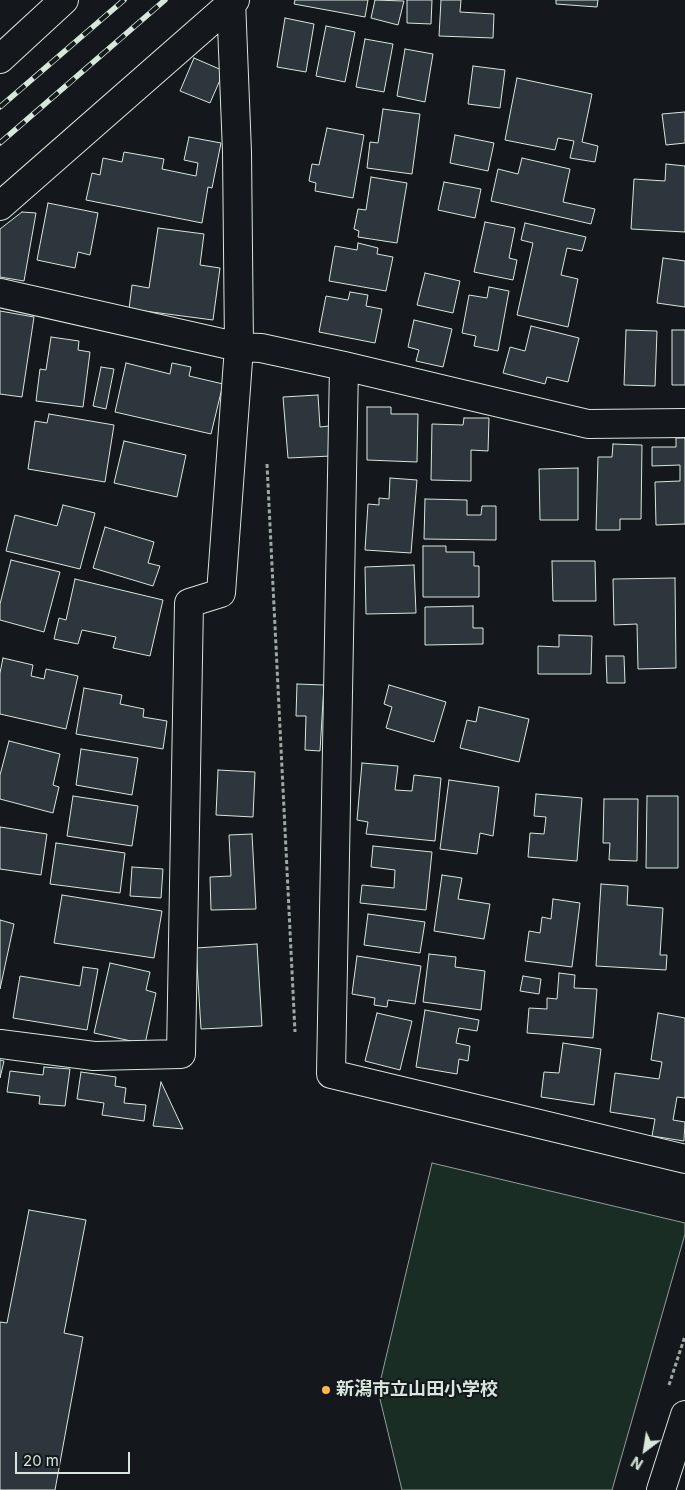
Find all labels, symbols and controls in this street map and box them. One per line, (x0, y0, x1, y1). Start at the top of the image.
place label: 新潟市立山田小学校 (336, 1379, 498, 1401)
marker: 新潟市立山田小学校 (320, 1384, 332, 1396)
north arrow (620, 1425, 670, 1475)
scale bar (18, 1442, 132, 1474)
text: 20 m (23, 1451, 59, 1470)
text: N (628, 1453, 646, 1473)

